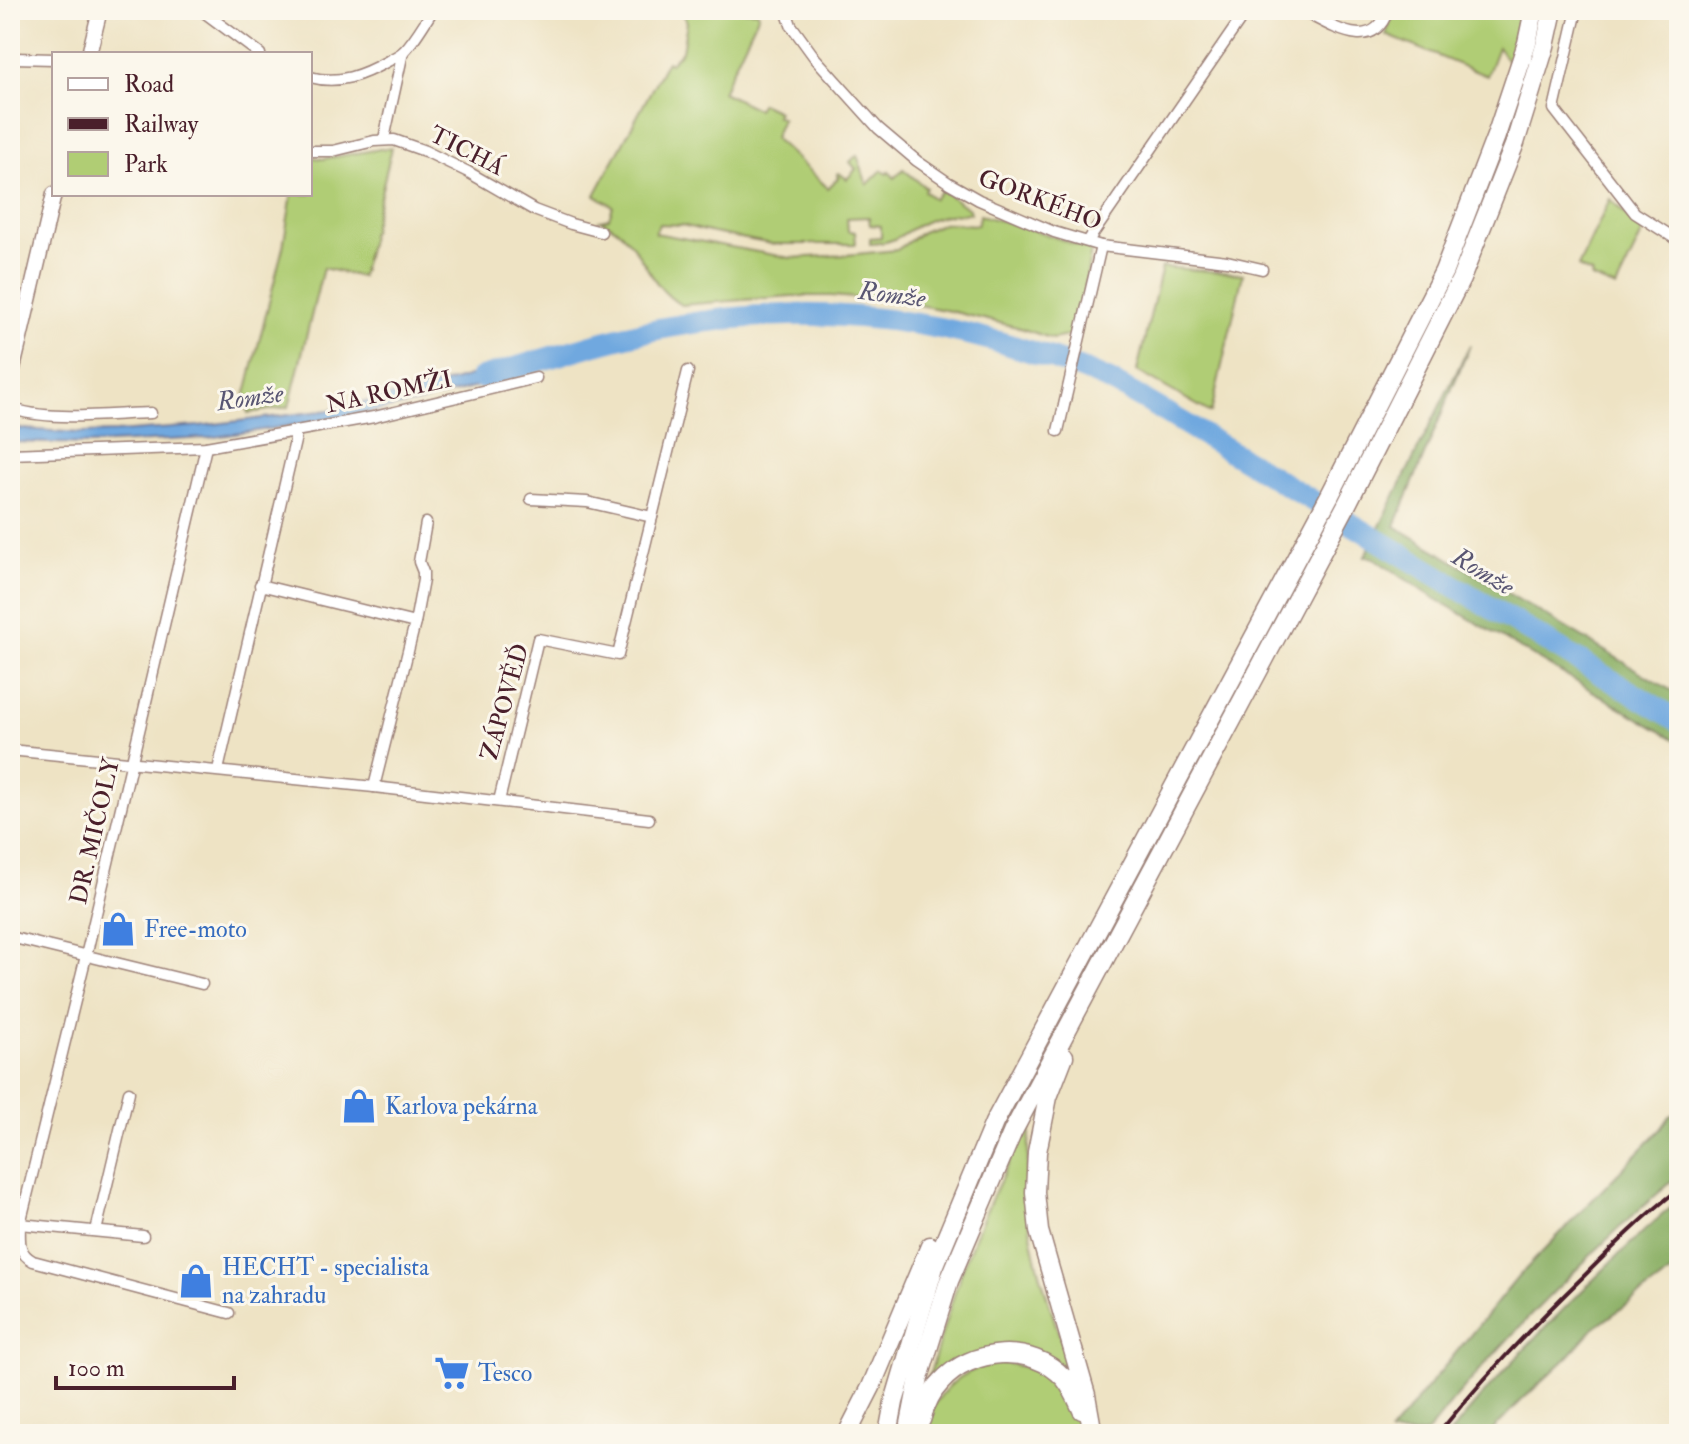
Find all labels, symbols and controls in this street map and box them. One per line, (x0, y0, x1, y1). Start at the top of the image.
legend (52, 52, 312, 196)
text: Road (124, 69, 174, 100)
text: Railway (124, 109, 199, 140)
street label: TICHÁ (424, 118, 510, 183)
text: Park (124, 149, 168, 180)
street label: GORKÉHO (974, 161, 1106, 238)
water label: Romže (856, 275, 928, 315)
street label: NA ROMŽI (323, 363, 455, 420)
water label: Romže (214, 377, 286, 419)
water label: Romže (1445, 540, 1520, 603)
street label: ZÁPOVĚĎ (473, 640, 536, 764)
street label: DR. MIČOLY (62, 754, 127, 907)
shop icon: Free-moto (99, 910, 137, 948)
place label: Free-moto (144, 914, 247, 945)
shop icon: Karlova pekárna (340, 1087, 378, 1125)
place label: Karlova pekárna (385, 1091, 539, 1122)
place label: HECHT - specialista na zahradu (222, 1252, 430, 1311)
shop icon: HECHT - specialista na zahradu (177, 1262, 215, 1300)
scale bar (56, 1340, 234, 1390)
text: 100 m (68, 1353, 125, 1384)
supermarket icon: Tesco (433, 1354, 471, 1392)
place label: Tesco (478, 1358, 532, 1389)

